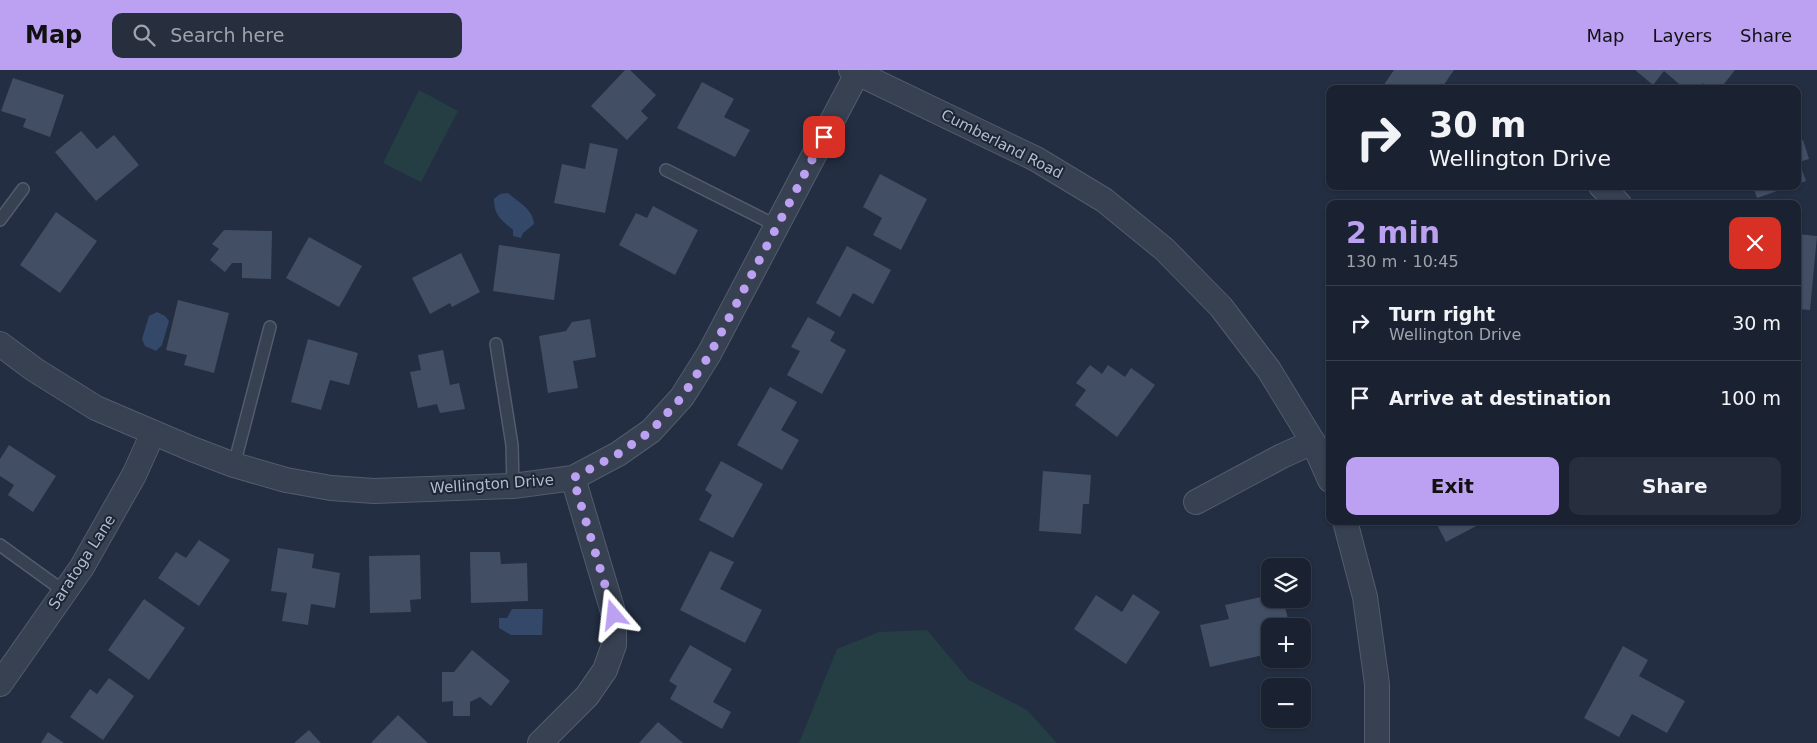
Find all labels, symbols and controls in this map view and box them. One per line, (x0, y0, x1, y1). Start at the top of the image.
search box (112, 13, 462, 58)
text: Map (25, 21, 82, 49)
icon: search (130, 21, 158, 49)
text: Search here (170, 24, 284, 46)
text: Map (1586, 25, 1624, 46)
text: Layers (1652, 25, 1712, 46)
text: Share (1740, 25, 1792, 46)
street label: Cumberland Road (938, 105, 1066, 183)
icon: right (1346, 105, 1411, 170)
text: 30 m (1429, 105, 1526, 145)
pin (803, 116, 845, 158)
icon: arrive (810, 123, 838, 151)
text: Wellington Drive (1429, 146, 1611, 171)
text: 2 min (1346, 215, 1440, 250)
button: close (1729, 217, 1781, 269)
text: 130 m · 10:45 (1346, 252, 1459, 271)
text: Turn right (1389, 303, 1495, 325)
icon: right (1346, 309, 1374, 337)
text: 30 m (1732, 312, 1781, 334)
text: Wellington Drive (1389, 325, 1521, 344)
icon: arrive (1346, 384, 1374, 412)
text: Arrive at destination (1389, 387, 1611, 409)
text: 100 m (1720, 387, 1781, 409)
button: Exit (1346, 457, 1559, 515)
button: Share (1569, 457, 1781, 515)
street label: Wellington Drive (429, 471, 555, 497)
street label: Saratoga Lane (45, 511, 119, 613)
map controls (1261, 558, 1311, 728)
button: layers (1261, 558, 1311, 608)
position arrow (587, 588, 639, 640)
button: + (1261, 618, 1311, 668)
button: − (1261, 678, 1311, 728)

